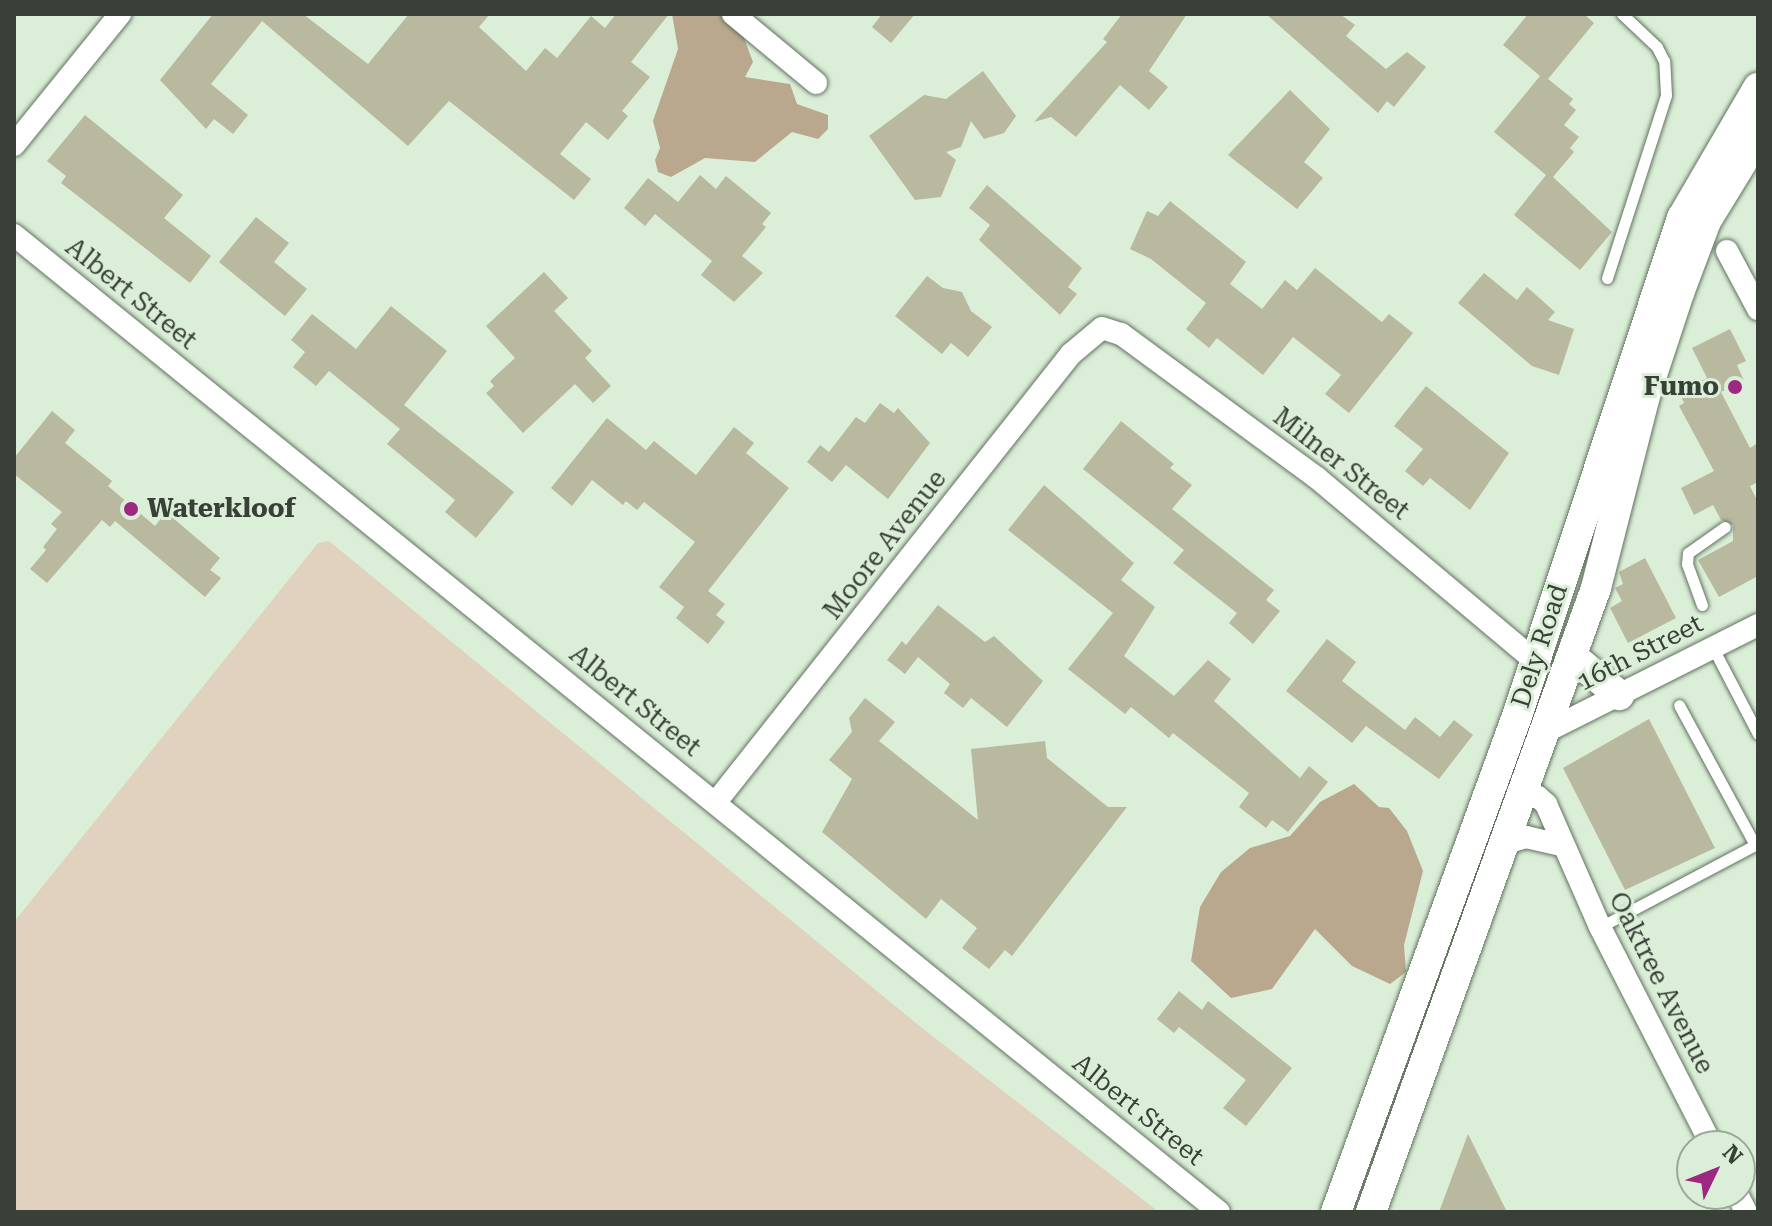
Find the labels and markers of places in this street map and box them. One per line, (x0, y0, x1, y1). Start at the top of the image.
place label: Fumo (1644, 371, 1719, 403)
marker: Fumo (1726, 378, 1744, 396)
place label: Waterkloof (147, 493, 296, 525)
marker: Waterkloof (122, 500, 140, 518)

